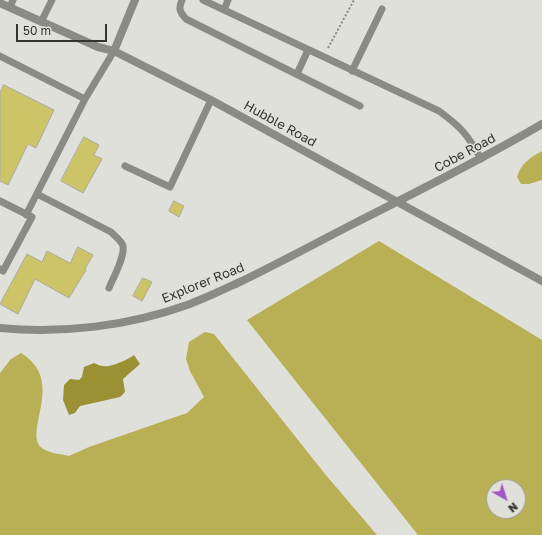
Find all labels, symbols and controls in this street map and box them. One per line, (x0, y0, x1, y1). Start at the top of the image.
scale bar (18, 16, 109, 42)
text: 50 m (23, 23, 51, 38)
street label: Hubble Road (241, 98, 319, 150)
street label: Cobe Road (432, 130, 498, 176)
street label: Explorer Road (159, 259, 247, 307)
north arrow (486, 479, 526, 519)
text: N (506, 500, 521, 516)

